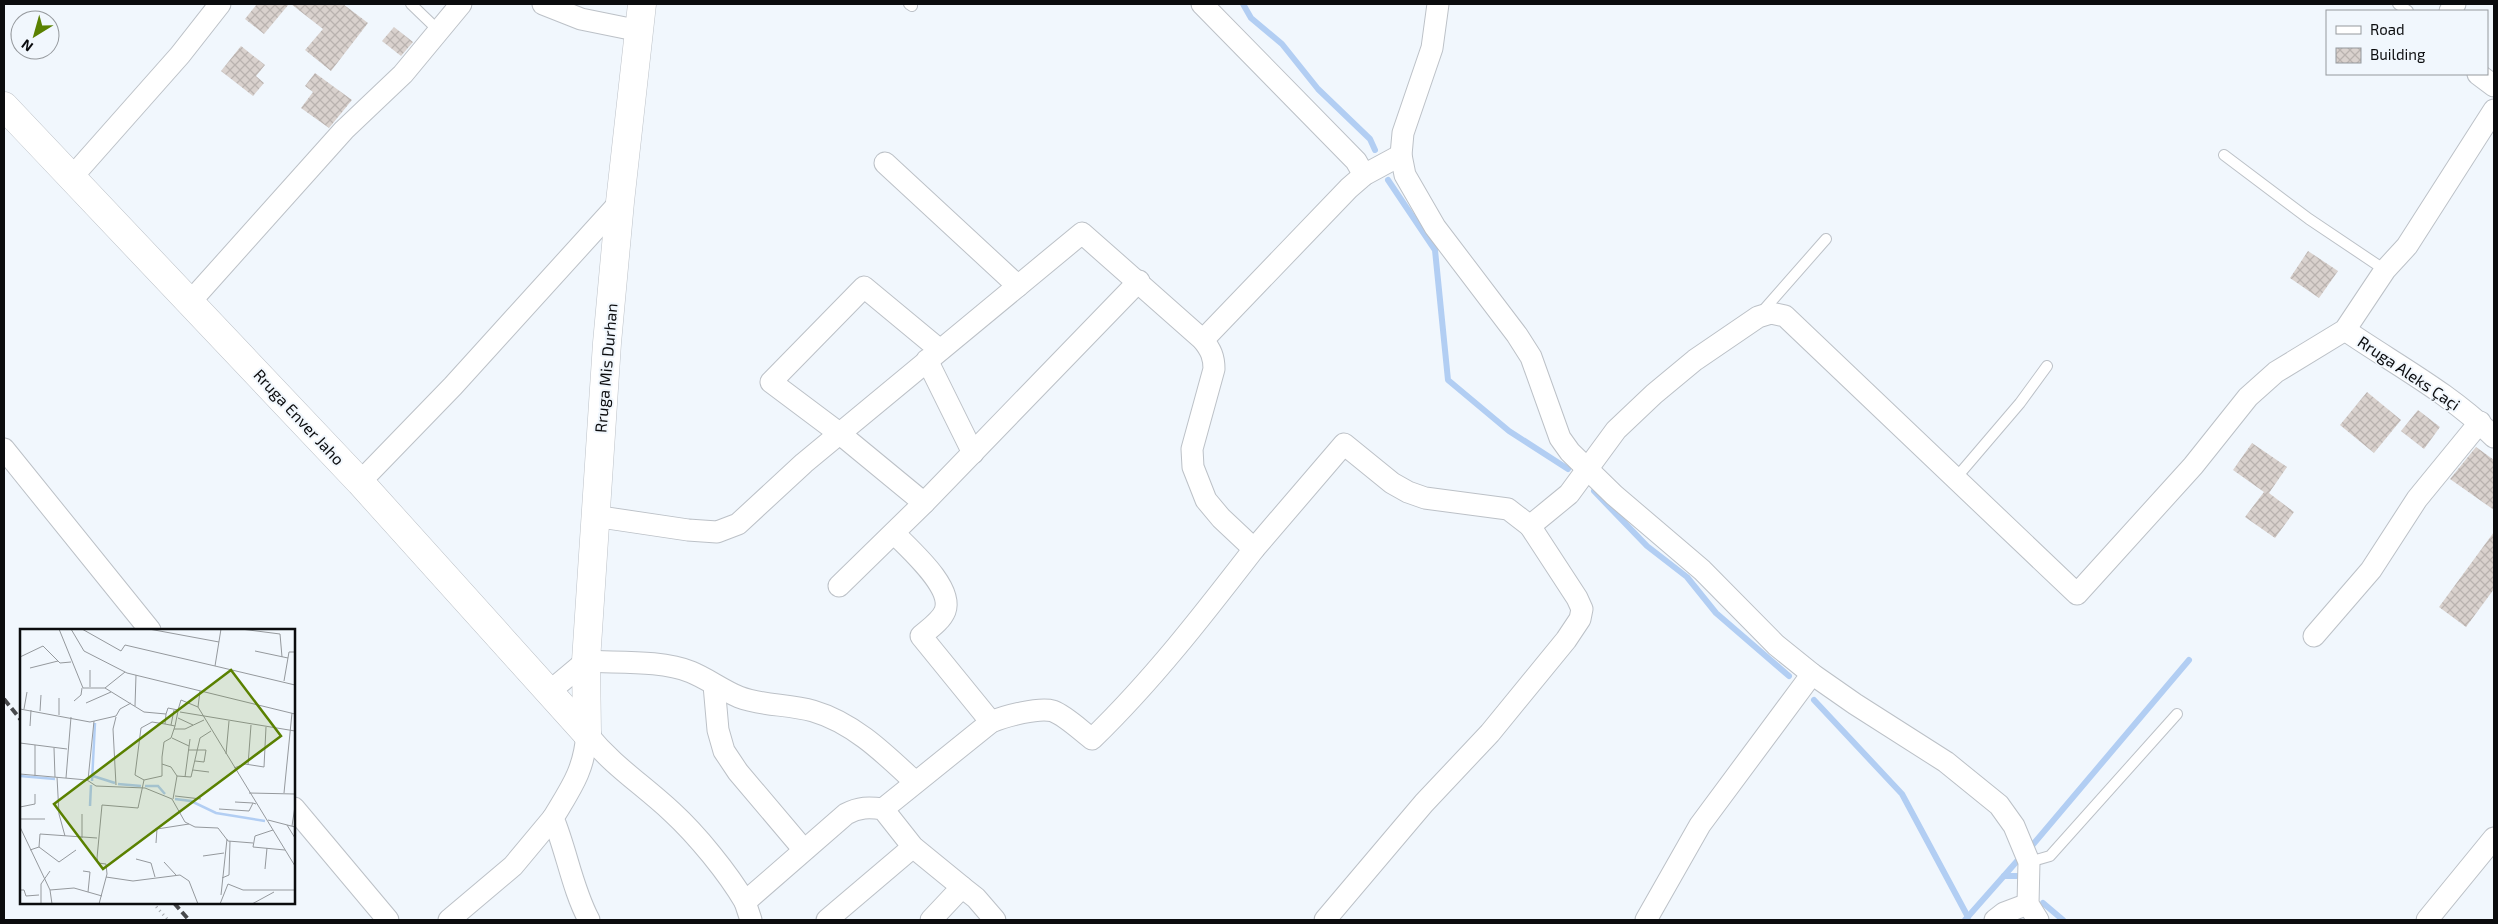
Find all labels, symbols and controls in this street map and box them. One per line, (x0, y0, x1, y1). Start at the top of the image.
north arrow (10, 10, 60, 60)
legend (2326, 10, 2488, 75)
text: Road (2370, 20, 2405, 38)
text: N (18, 36, 36, 56)
text: Building (2370, 45, 2426, 63)
street label: Rruga Mis Durhan (590, 302, 621, 433)
street label: Rruga Aleks Çaçi (2354, 331, 2464, 415)
street label: Rruga Enver Jaho (250, 365, 349, 468)
inset map (20, 629, 295, 904)

